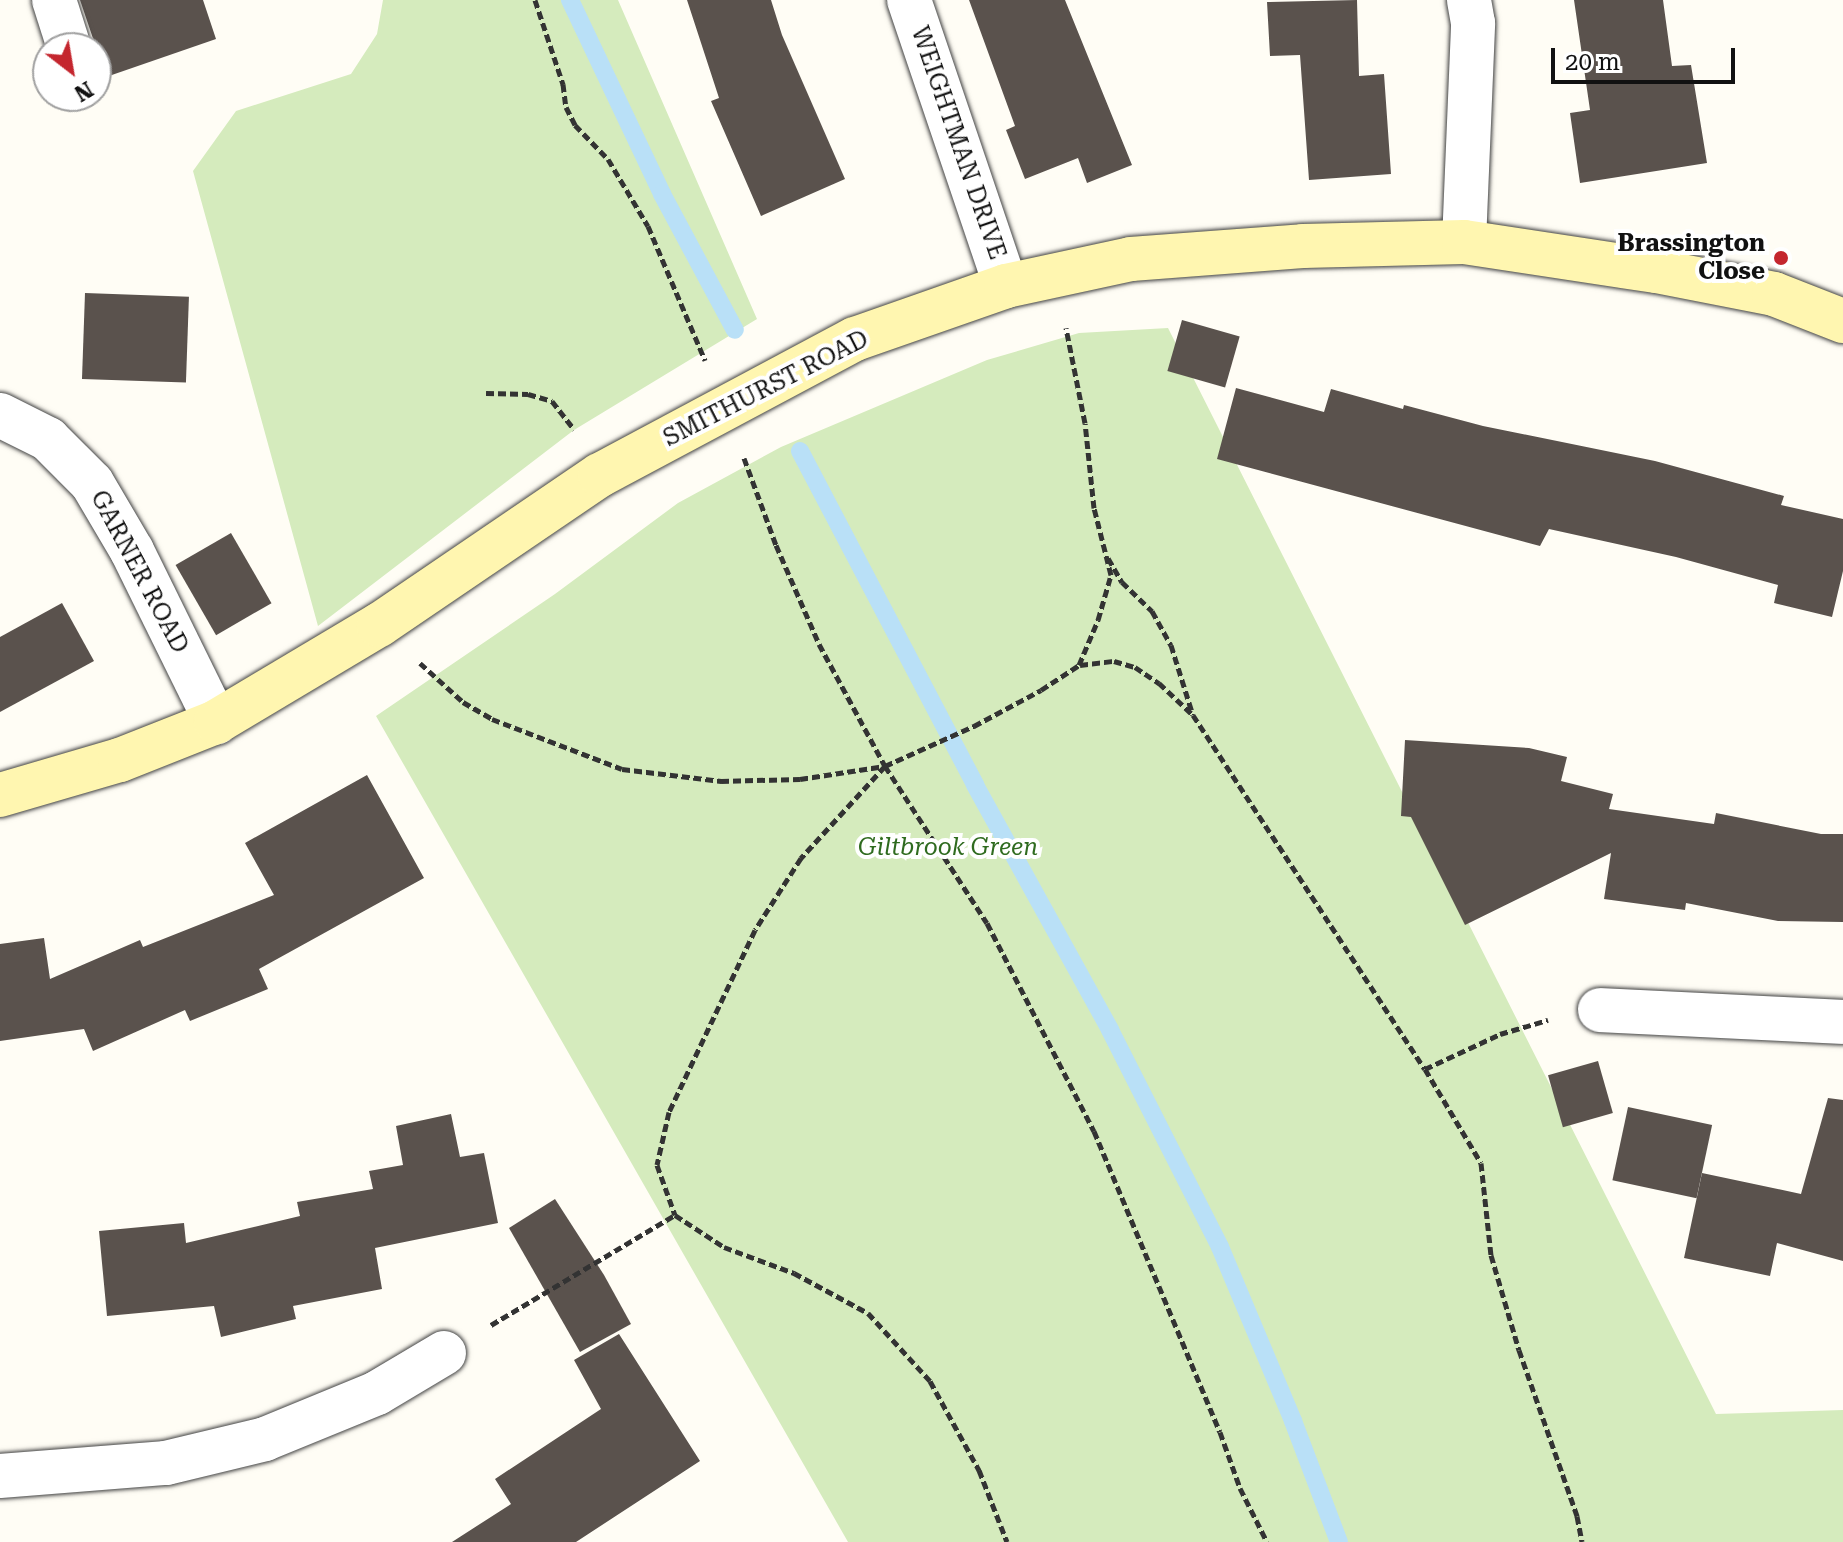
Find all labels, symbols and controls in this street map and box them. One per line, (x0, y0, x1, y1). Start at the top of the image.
street label: WEIGHTMAN DRIVE (905, 23, 1011, 263)
north arrow (32, 32, 112, 112)
scale bar (1555, 32, 1739, 82)
text: 20 m (1565, 48, 1620, 76)
text: N (70, 76, 97, 106)
place label: Brassington Close (1618, 230, 1765, 286)
marker: Brassington Close (1772, 249, 1790, 267)
street label: SMITHURST ROAD (659, 325, 873, 453)
street label: GARNER ROAD (84, 486, 194, 658)
park label: Giltbrook Green (858, 834, 1038, 862)

